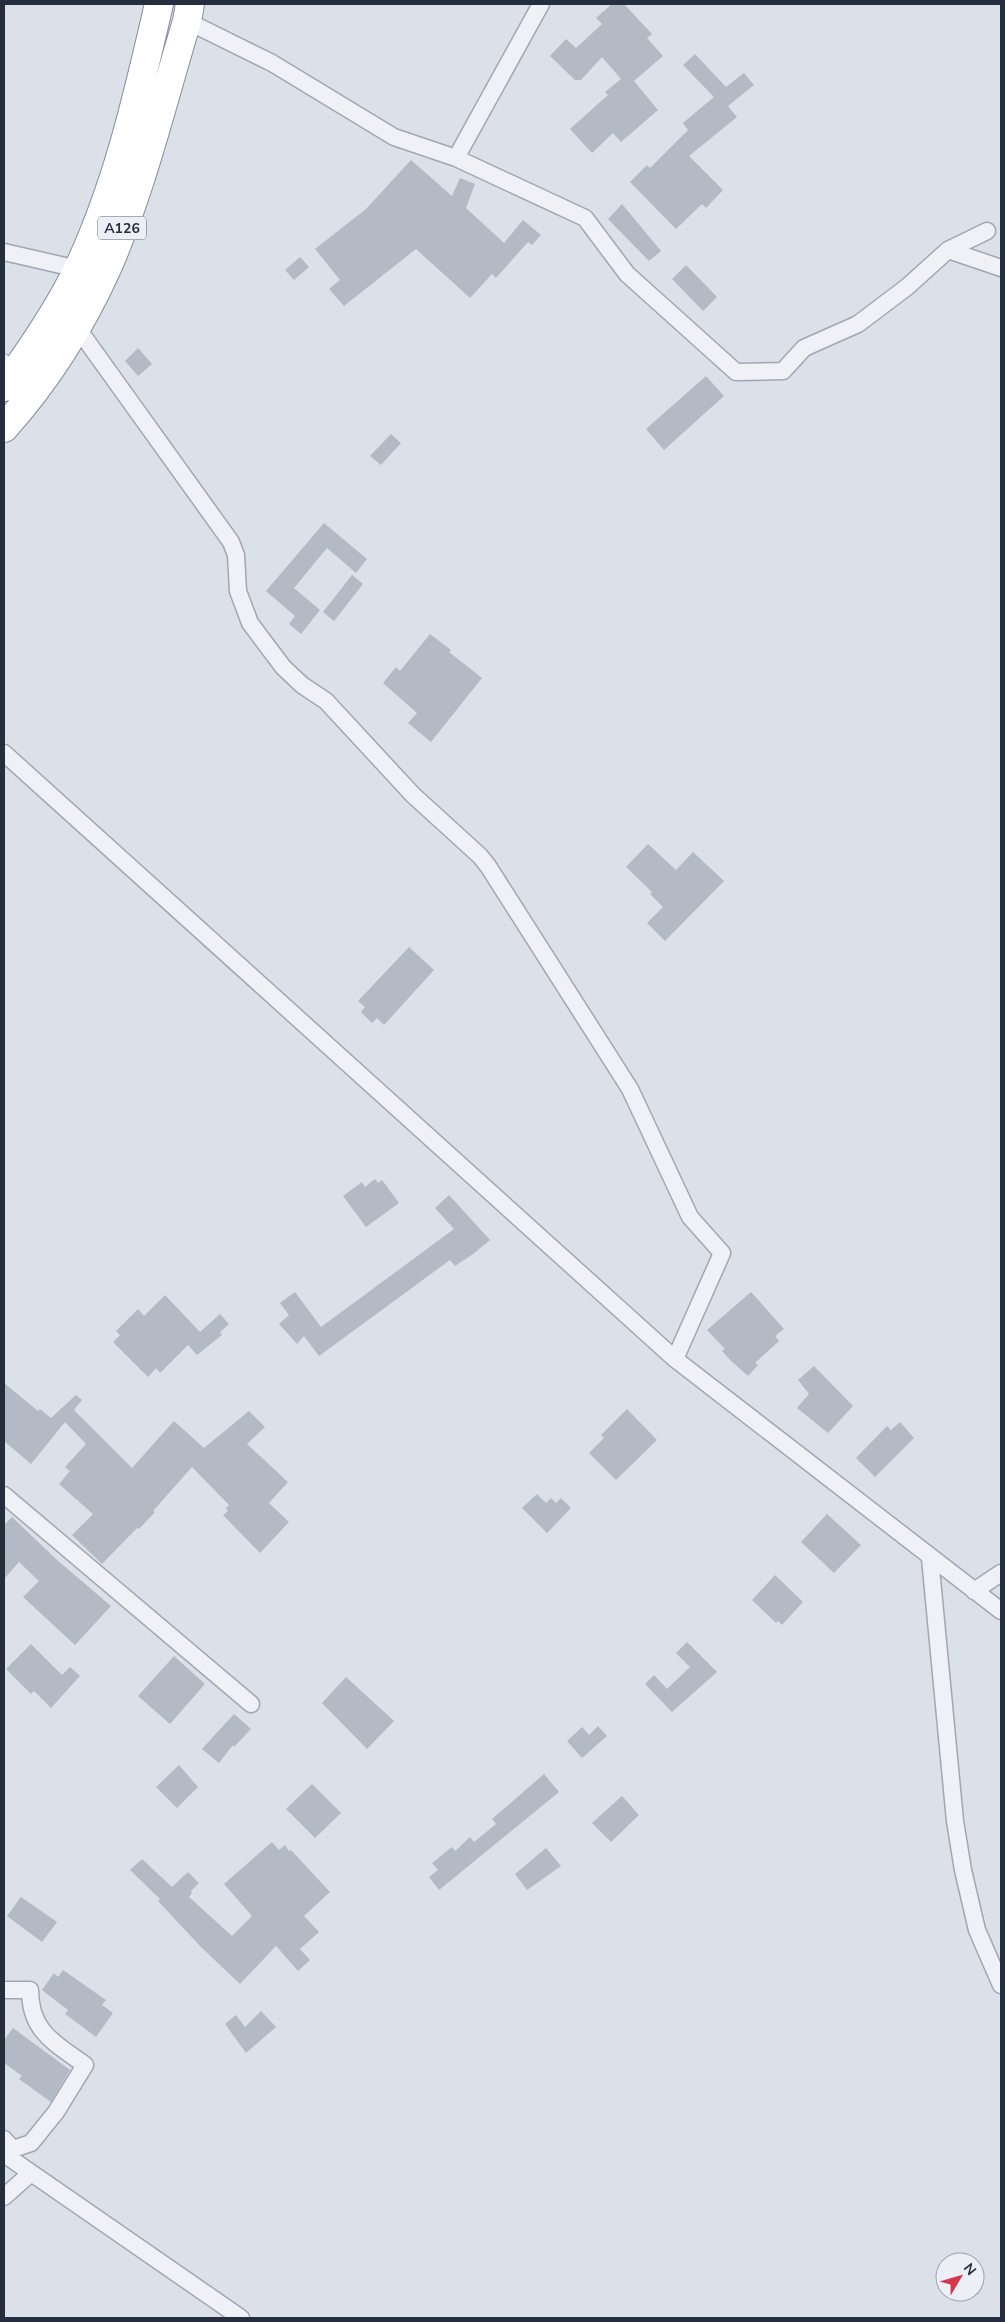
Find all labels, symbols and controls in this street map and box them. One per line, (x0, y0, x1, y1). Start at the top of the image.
road number: A126 (98, 217, 146, 240)
north arrow (935, 2252, 985, 2302)
text: N (959, 2259, 981, 2279)

